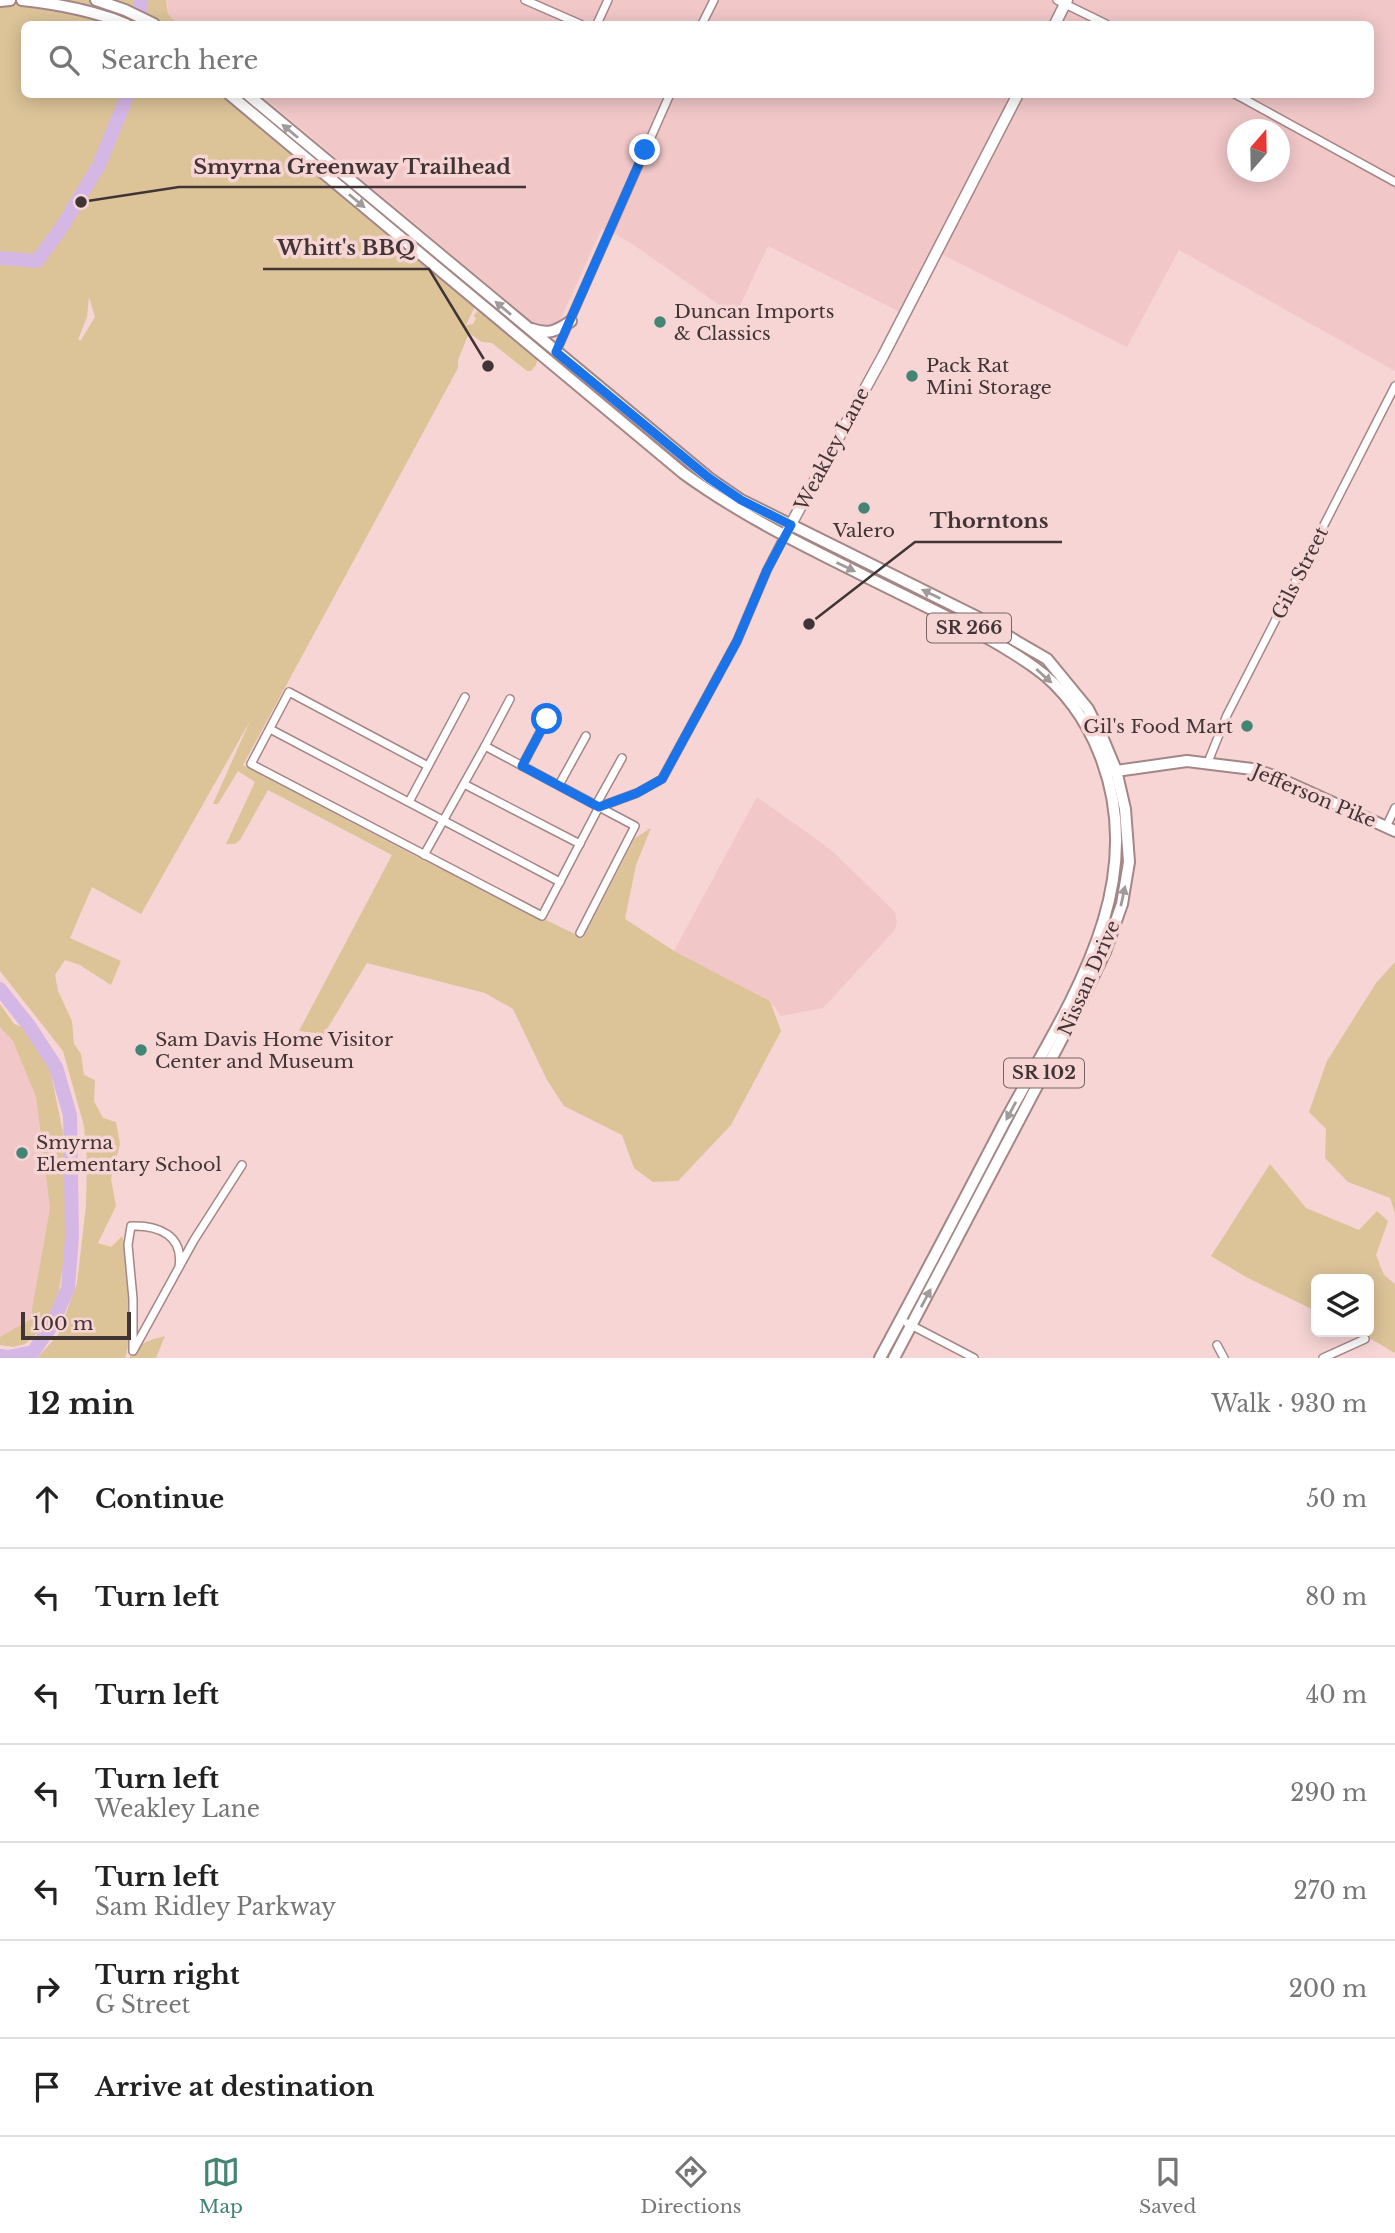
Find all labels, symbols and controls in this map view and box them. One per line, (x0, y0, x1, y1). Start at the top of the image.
search box (21, 21, 1374, 98)
icon: search (45, 41, 83, 79)
text: Search here (101, 44, 258, 76)
north arrow (1227, 119, 1290, 182)
one-way arrow (282, 124, 299, 139)
route end (629, 134, 660, 165)
callout: Smyrna Greenway Trailhead (179, 145, 526, 187)
text: Smyrna Greenway Trailhead (193, 154, 511, 180)
one-way arrow (348, 193, 365, 208)
callout: Whitt's BBQ (263, 227, 429, 269)
text: Whitt's BBQ (276, 235, 415, 261)
one-way arrow (494, 300, 512, 315)
place label: Duncan Imports & Classics (674, 300, 834, 345)
marker: Duncan Imports & Classics (652, 314, 668, 330)
place label: Pack Rat Mini Storage (926, 354, 1052, 399)
marker: Pack Rat Mini Storage (904, 368, 920, 384)
street label: Weakley Lane (789, 383, 874, 515)
marker: Valero (856, 500, 872, 516)
callout: Thorntons (915, 500, 1062, 542)
text: Thorntons (930, 508, 1049, 534)
place label: Valero (832, 519, 895, 542)
street label: Gils Street (1267, 522, 1333, 623)
one-way arrow (836, 561, 856, 572)
one-way arrow (921, 589, 941, 600)
road number: SR 266 (927, 614, 1011, 642)
one-way arrow (1035, 668, 1053, 684)
route start (531, 703, 562, 734)
place label: Gil's Food Mart (1083, 715, 1234, 738)
marker: Gil's Food Mart (1239, 718, 1255, 734)
street label: Jefferson Pike (1246, 758, 1379, 832)
one-way arrow (1117, 885, 1128, 907)
street label: Nissan Drive (1053, 917, 1125, 1039)
place label: Sam Davis Home Visitor Center and Museum (155, 1028, 393, 1073)
marker: Sam Davis Home Visitor Center and Museum (133, 1042, 149, 1058)
road number: SR 102 (1004, 1058, 1084, 1088)
one-way arrow (1005, 1101, 1017, 1120)
place label: Smyrna Elementary School (36, 1131, 222, 1176)
marker: Smyrna Elementary School (14, 1145, 30, 1161)
map controls (1311, 1274, 1374, 1337)
button: layers (1311, 1274, 1374, 1337)
one-way arrow (919, 1287, 931, 1307)
scale bar (21, 1309, 131, 1341)
text: 100 m (32, 1312, 93, 1335)
text: 12 min (28, 1385, 134, 1422)
text: Walk · 930 m (1211, 1390, 1367, 1418)
icon: ahead (28, 1480, 66, 1518)
text: Continue (95, 1483, 224, 1515)
text: 50 m (1306, 1485, 1367, 1513)
icon: left (28, 1578, 66, 1616)
text: Turn left (95, 1581, 219, 1613)
text: 80 m (1305, 1583, 1367, 1611)
icon: left (28, 1676, 66, 1714)
text: Turn left (95, 1679, 219, 1711)
text: 40 m (1306, 1681, 1367, 1709)
text: Turn left (95, 1763, 219, 1795)
icon: left (28, 1774, 66, 1812)
text: 290 m (1290, 1779, 1367, 1807)
text: Weakley Lane (95, 1795, 260, 1823)
text: Turn left (95, 1861, 219, 1893)
icon: left (28, 1872, 66, 1910)
text: 270 m (1294, 1877, 1367, 1905)
text: Sam Ridley Parkway (95, 1893, 336, 1921)
text: Turn right (95, 1959, 240, 1991)
icon: right (28, 1970, 66, 2008)
text: 200 m (1289, 1975, 1367, 2003)
text: G Street (95, 1991, 190, 2019)
icon: arrive (28, 2068, 66, 2106)
text: Arrive at destination (95, 2071, 375, 2103)
tab: Map (199, 2153, 243, 2218)
tab: Directions (640, 2153, 741, 2218)
tab: Saved (1139, 2153, 1196, 2218)

